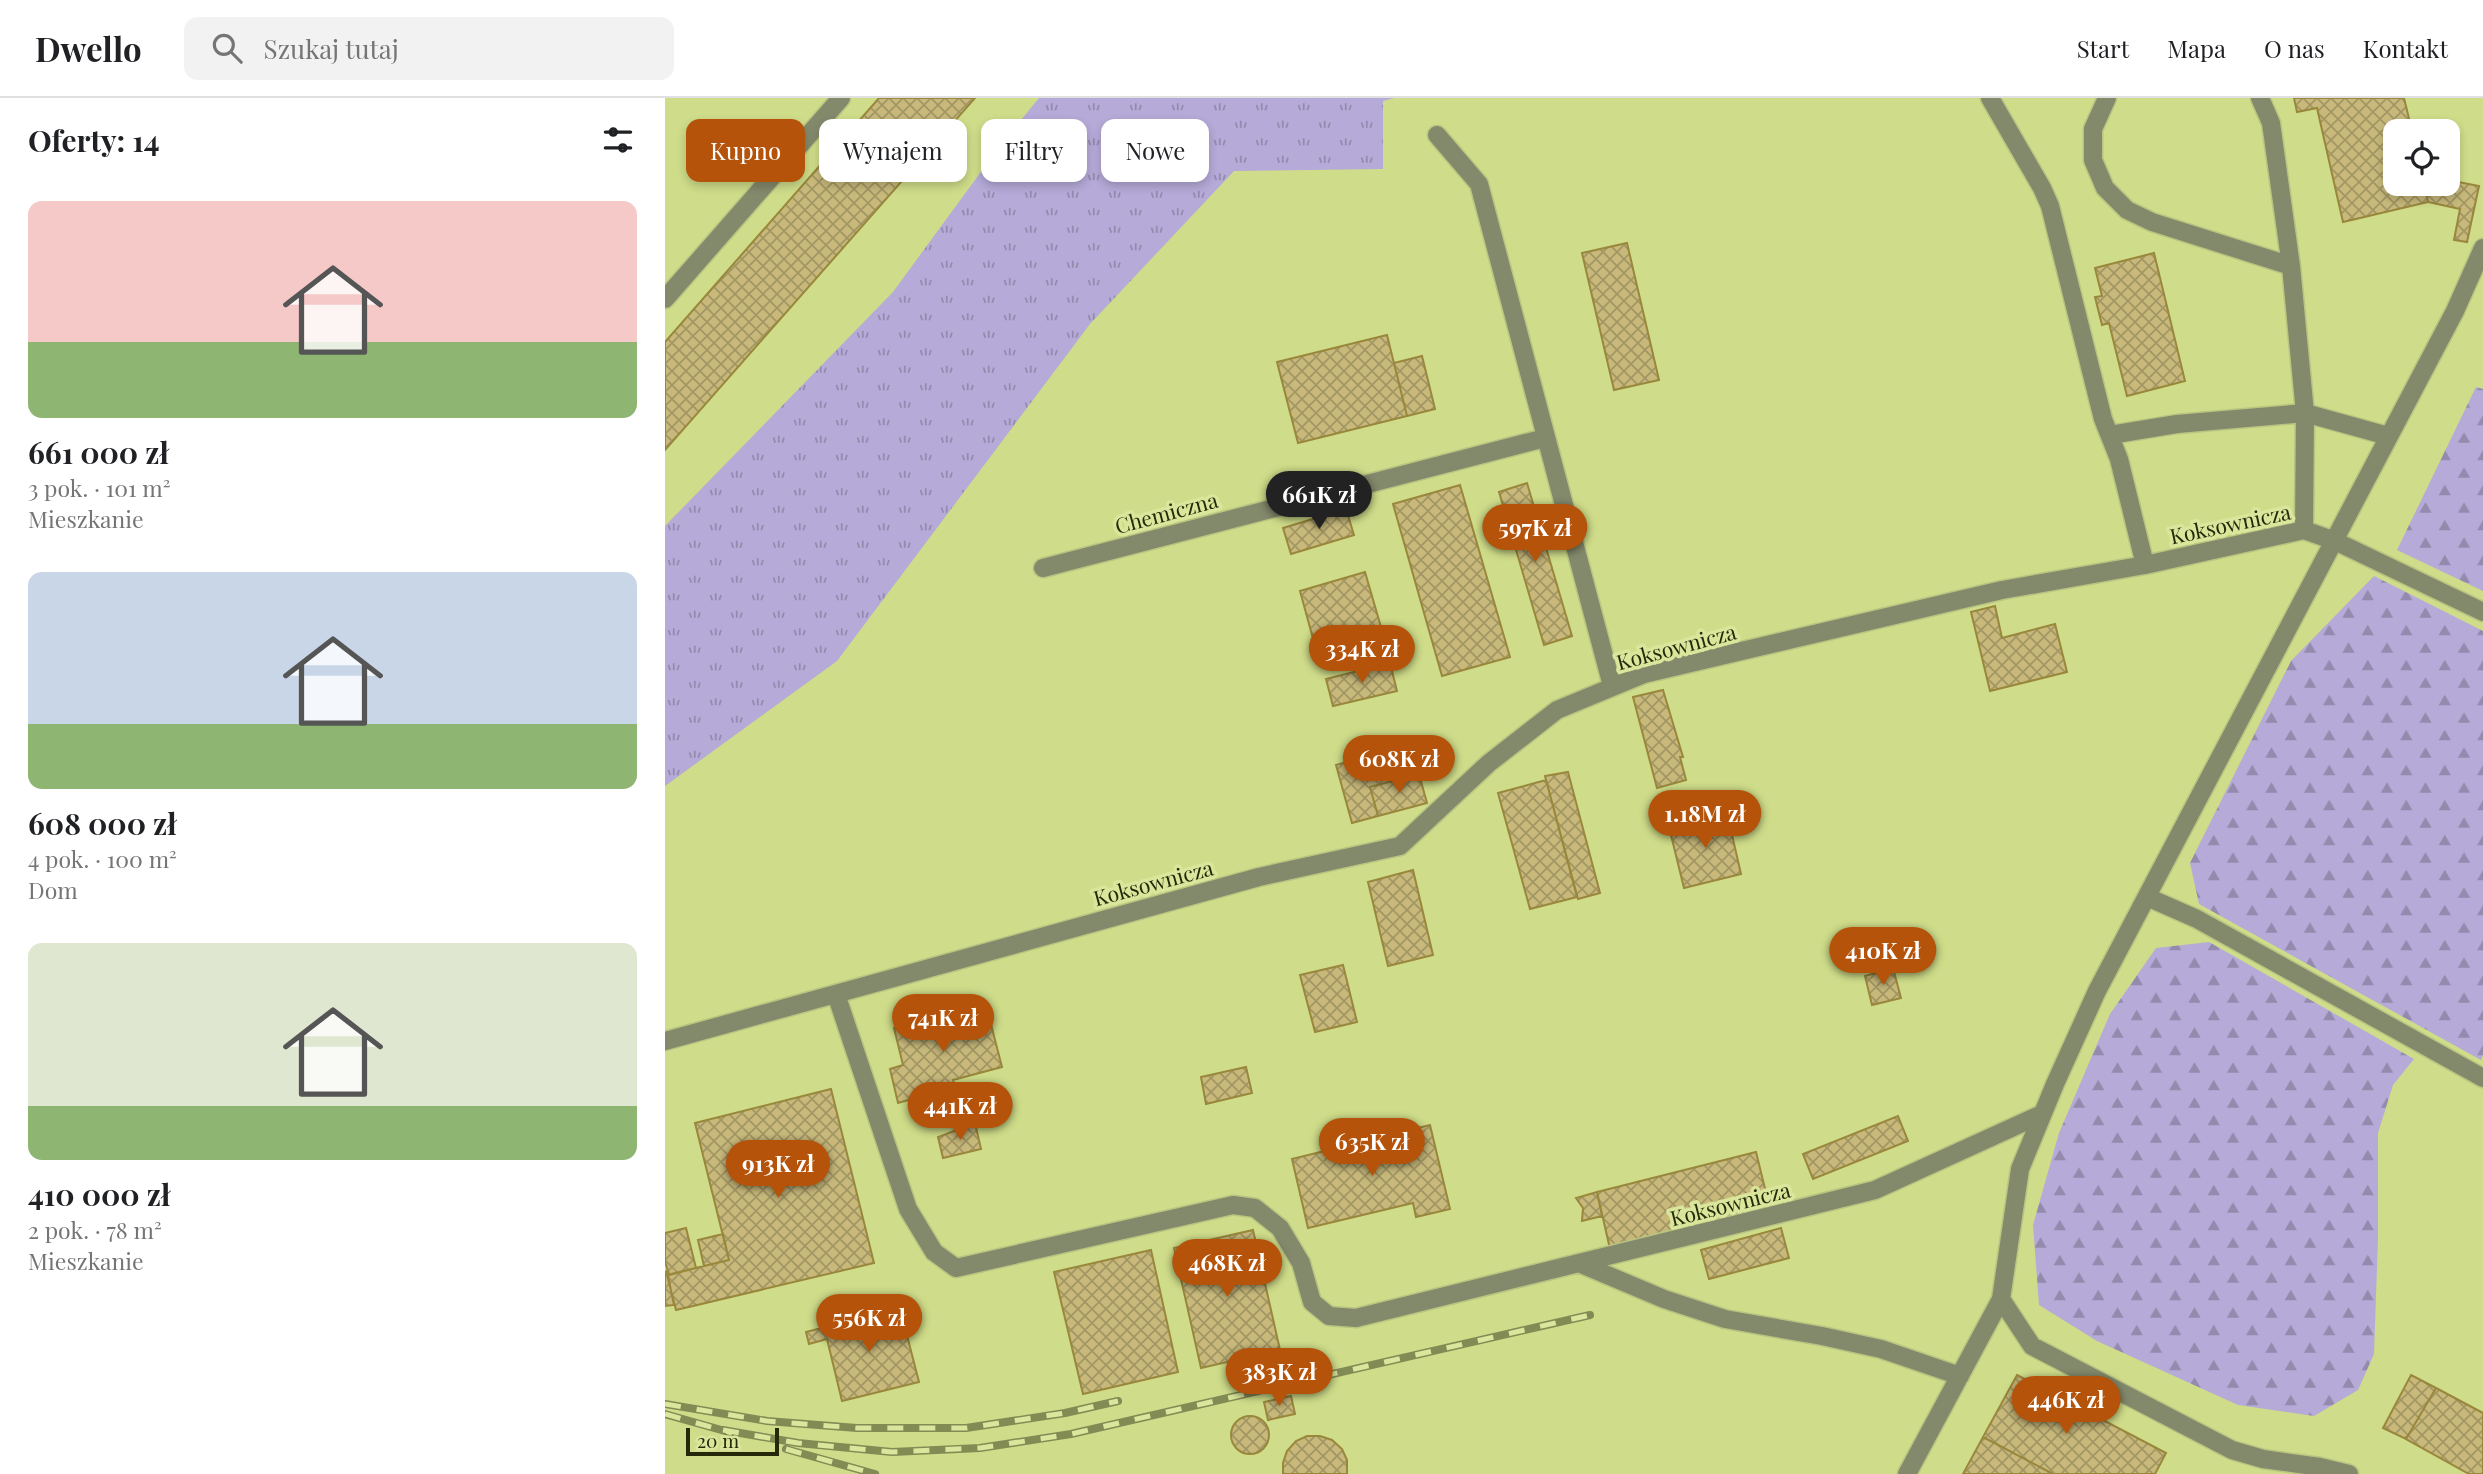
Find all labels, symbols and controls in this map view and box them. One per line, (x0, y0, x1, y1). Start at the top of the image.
search box (184, 17, 674, 80)
text: Dwello (35, 26, 142, 70)
icon: search (208, 29, 246, 67)
text: Szukaj tutaj (264, 31, 399, 66)
text: Start (2077, 32, 2129, 64)
text: Mapa (2167, 32, 2226, 64)
text: O nas (2264, 32, 2325, 64)
text: Kontakt (2363, 32, 2448, 64)
chip: Kupno (686, 119, 805, 182)
chip: Wynajem (819, 119, 967, 182)
chip: Filtry (981, 119, 1087, 182)
chip: Nowe (1101, 119, 1209, 182)
map controls (2383, 119, 2460, 196)
button: locate (2383, 119, 2460, 196)
text: Oferty: 14 (28, 120, 160, 160)
icon: filters (599, 121, 637, 159)
icon: home (270, 247, 396, 373)
text: 661 000 zł (28, 432, 169, 472)
text: 3 pok. · 101 m² (28, 472, 171, 503)
pin: 661K zł (1254, 472, 1384, 531)
text: 661K zł (1282, 478, 1356, 509)
street label: Chemiczna (1111, 485, 1221, 539)
street label: Koksownicza (2167, 496, 2294, 549)
text: Mieszkanie (28, 503, 144, 534)
pin: 597K zł (1470, 504, 1600, 564)
text: 597K zł (1498, 511, 1572, 542)
street label: Koksownicza (1613, 616, 1739, 675)
icon: home (270, 618, 396, 744)
pin: 334K zł (1297, 626, 1427, 685)
text: 334K zł (1325, 632, 1399, 663)
pin: 608K zł (1334, 736, 1464, 795)
text: 608K zł (1359, 742, 1439, 773)
pin: 1.18M zł (1633, 790, 1777, 850)
text: 1.18M zł (1664, 797, 1746, 828)
text: 608 000 zł (28, 803, 177, 843)
text: 4 pok. · 100 m² (28, 843, 177, 874)
street label: Koksownicza (1090, 852, 1216, 911)
text: Dom (28, 874, 78, 905)
pin: 410K zł (1818, 928, 1948, 987)
text: 410K zł (1845, 934, 1921, 965)
icon: home (270, 989, 396, 1115)
pin: 741K zł (878, 995, 1008, 1054)
text: 741K zł (908, 1001, 978, 1032)
pin: 441K zł (895, 1082, 1025, 1142)
text: 441K zł (924, 1089, 996, 1120)
pin: 635K zł (1307, 1118, 1437, 1178)
text: 635K zł (1335, 1125, 1409, 1156)
pin: 913K zł (713, 1140, 843, 1200)
text: 913K zł (742, 1147, 814, 1178)
text: 410 000 zł (28, 1174, 170, 1214)
street label: Koksownicza (1667, 1174, 1794, 1231)
text: 2 pok. · 78 m² (28, 1214, 162, 1245)
pin: 468K zł (1162, 1240, 1292, 1299)
text: Mieszkanie (28, 1245, 144, 1276)
text: 468K zł (1188, 1246, 1266, 1277)
pin: 556K zł (804, 1294, 934, 1354)
text: 556K zł (832, 1301, 906, 1332)
pin: 383K zł (1214, 1348, 1344, 1408)
text: 383K zł (1242, 1355, 1316, 1386)
pin: 446K zł (2001, 1376, 2131, 1436)
text: 446K zł (2028, 1383, 2104, 1414)
scale bar (686, 1425, 779, 1457)
text: 20 m (697, 1427, 739, 1453)

